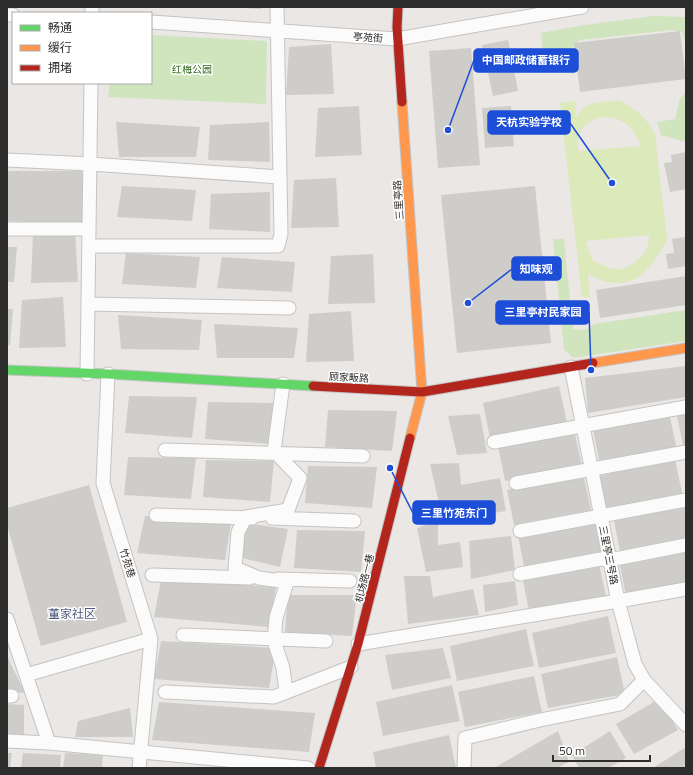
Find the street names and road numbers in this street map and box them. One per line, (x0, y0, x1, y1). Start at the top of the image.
street label: 亭苑街 (352, 29, 383, 46)
street label: 三里亭路 (390, 179, 407, 220)
street label: 顾家畈路 (329, 369, 369, 386)
street label: 三里亭三号路 (595, 524, 622, 586)
street label: 竹苑巷 (116, 547, 139, 580)
street label: 机场路一巷 (351, 552, 378, 604)

